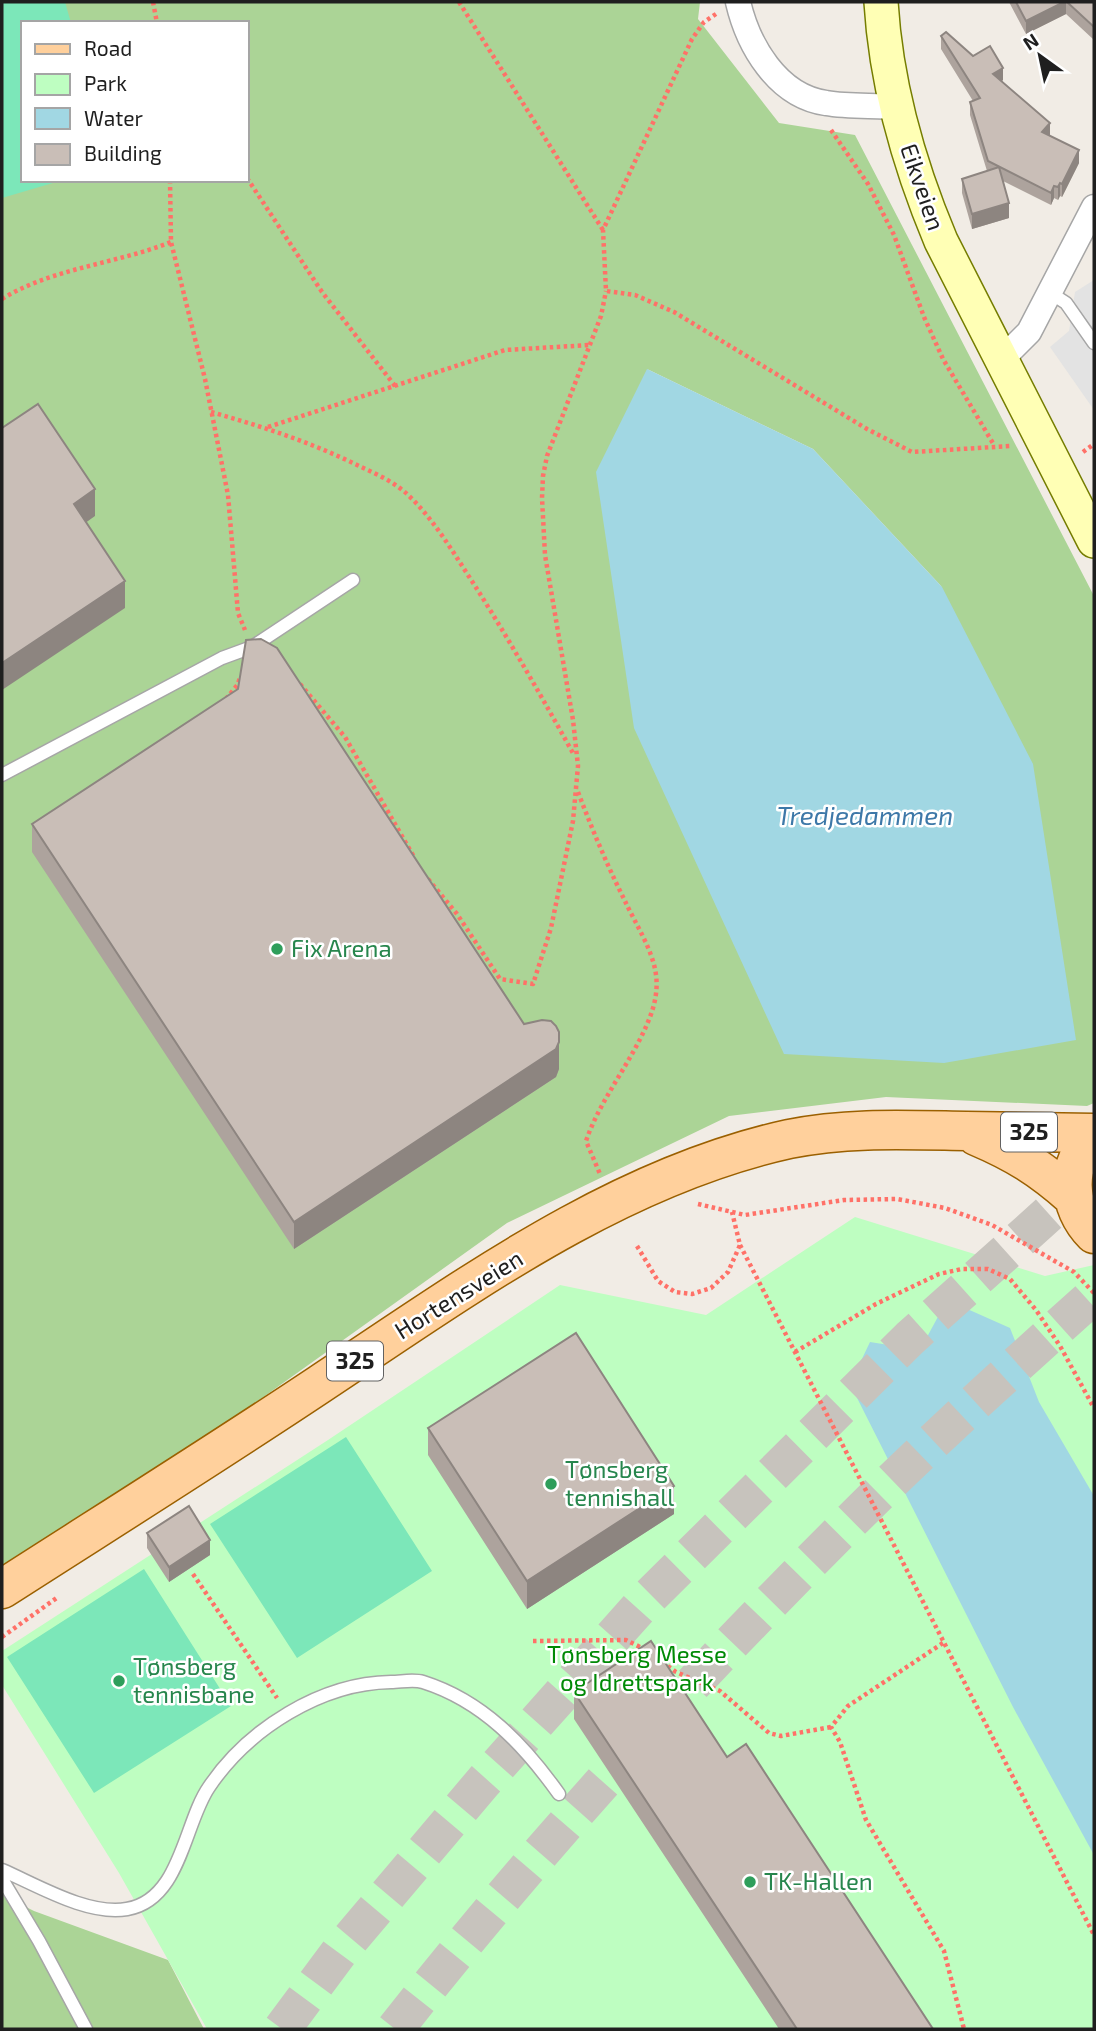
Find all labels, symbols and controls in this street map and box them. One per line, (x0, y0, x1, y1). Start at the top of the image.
legend (21, 21, 248, 182)
north arrow (1005, 21, 1075, 91)
text: N (1018, 28, 1042, 55)
text: Road (84, 35, 132, 60)
text: Park (84, 70, 127, 95)
text: Water (84, 105, 143, 130)
street label: Eikveien (895, 139, 952, 234)
text: Building (84, 140, 162, 165)
water label: Tredjedammen (777, 799, 953, 830)
place label: Fix Arena (291, 933, 392, 962)
marker: Fix Arena (269, 941, 285, 957)
road number: 325 (1001, 1112, 1057, 1152)
street label: Hortensveien (389, 1243, 528, 1345)
road number: 325 (327, 1342, 383, 1380)
place label: Tønsberg tennishall (565, 1454, 674, 1511)
marker: Tønsberg tennishall (543, 1476, 559, 1492)
park label: Tønsberg Messe og Idrettspark (547, 1639, 727, 1696)
place label: Tønsberg tennisbane (133, 1651, 255, 1708)
marker: Tønsberg tennisbane (111, 1673, 127, 1689)
place label: TK-Hallen (764, 1866, 873, 1895)
marker: TK-Hallen (742, 1874, 758, 1890)

